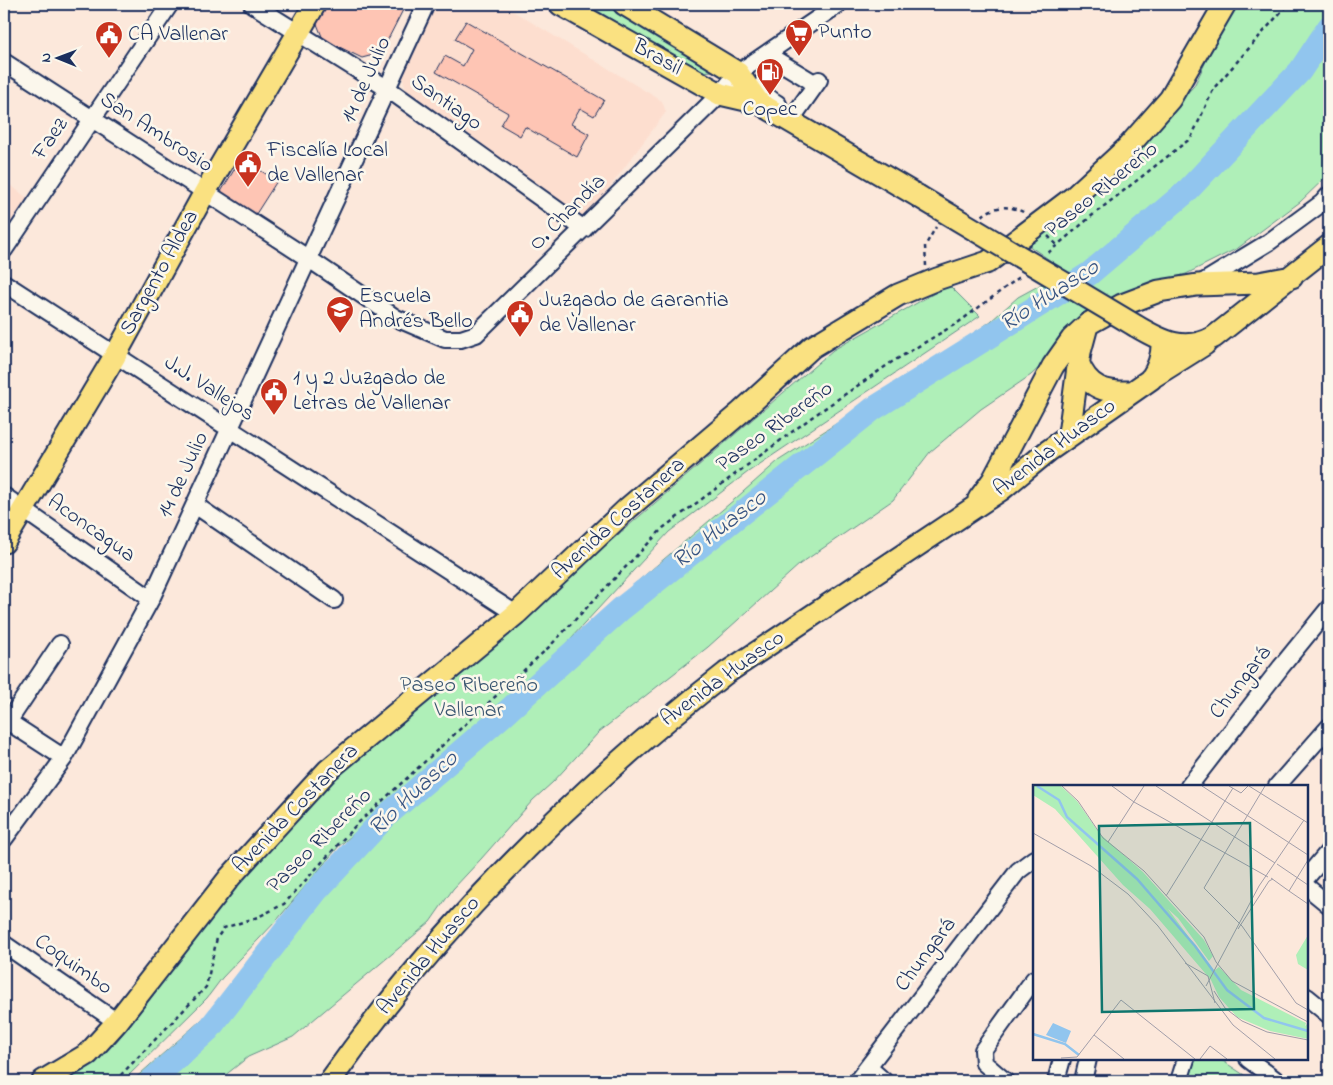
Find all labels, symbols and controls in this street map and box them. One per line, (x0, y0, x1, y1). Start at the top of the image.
place label: Punto (818, 17, 872, 49)
supermarket icon: Punto (784, 18, 814, 57)
place label: CA Vallenar (128, 19, 228, 51)
public building icon: CA Vallenar (94, 20, 124, 59)
street label: Brasil (625, 31, 688, 85)
north arrow (32, 32, 82, 82)
street label: 14 de Julio (334, 32, 400, 128)
text: N (36, 53, 57, 63)
fuel station icon: Copec (755, 57, 785, 96)
street label: Santiago (403, 67, 489, 140)
street label: San Ambrosio (93, 84, 219, 182)
place label: Copec (742, 94, 798, 126)
street label: Faez (25, 111, 77, 168)
street label: Paseo Ribereño (1038, 134, 1166, 246)
place label: Fiscalía Local de Vallenar (266, 135, 388, 192)
public building icon: Fiscalía Local de Vallenar (233, 149, 263, 188)
street label: O. Chandía (522, 167, 614, 259)
street label: Sargento Aldea (112, 204, 209, 342)
water label: Río Huasco (994, 250, 1108, 341)
place label: Escuela Andrés Bello (359, 281, 473, 338)
place label: Juzgado de Garantia de Vallenar (539, 285, 729, 342)
school or university icon: Escuela Andrés Bello (325, 295, 355, 334)
public building icon: Juzgado de Garantia de Vallenar (505, 299, 535, 338)
street label: J.J. Vallejos (157, 348, 261, 430)
place label: 1 y 2 Juzgado de Letras de Vallenar (293, 363, 451, 420)
street label: Paseo Ribereño (710, 374, 840, 480)
public building icon: 1 y 2 Juzgado de Letras de Vallenar (259, 377, 289, 416)
street label: Avenida Huasco (987, 391, 1123, 505)
street label: 14 de Julio (150, 427, 218, 523)
street label: Avenida Costanera (545, 450, 693, 588)
water label: Río Huasco (665, 481, 776, 578)
street label: Aconcagua (40, 487, 142, 572)
street label: Avenida Huasco (654, 623, 792, 735)
street label: Chungará (1202, 639, 1281, 727)
park label: Paseo Ribereño Vallenar (400, 670, 538, 727)
street label: Avenida Costanera (225, 737, 367, 881)
water label: Río Huasco (361, 742, 468, 845)
street label: Paseo Ribereño (260, 781, 380, 901)
inset map (1033, 785, 1308, 1060)
street label: Avenida Huasco (370, 890, 488, 1022)
street label: Chungará (887, 911, 965, 999)
street label: Coquimbo (27, 926, 119, 1004)

